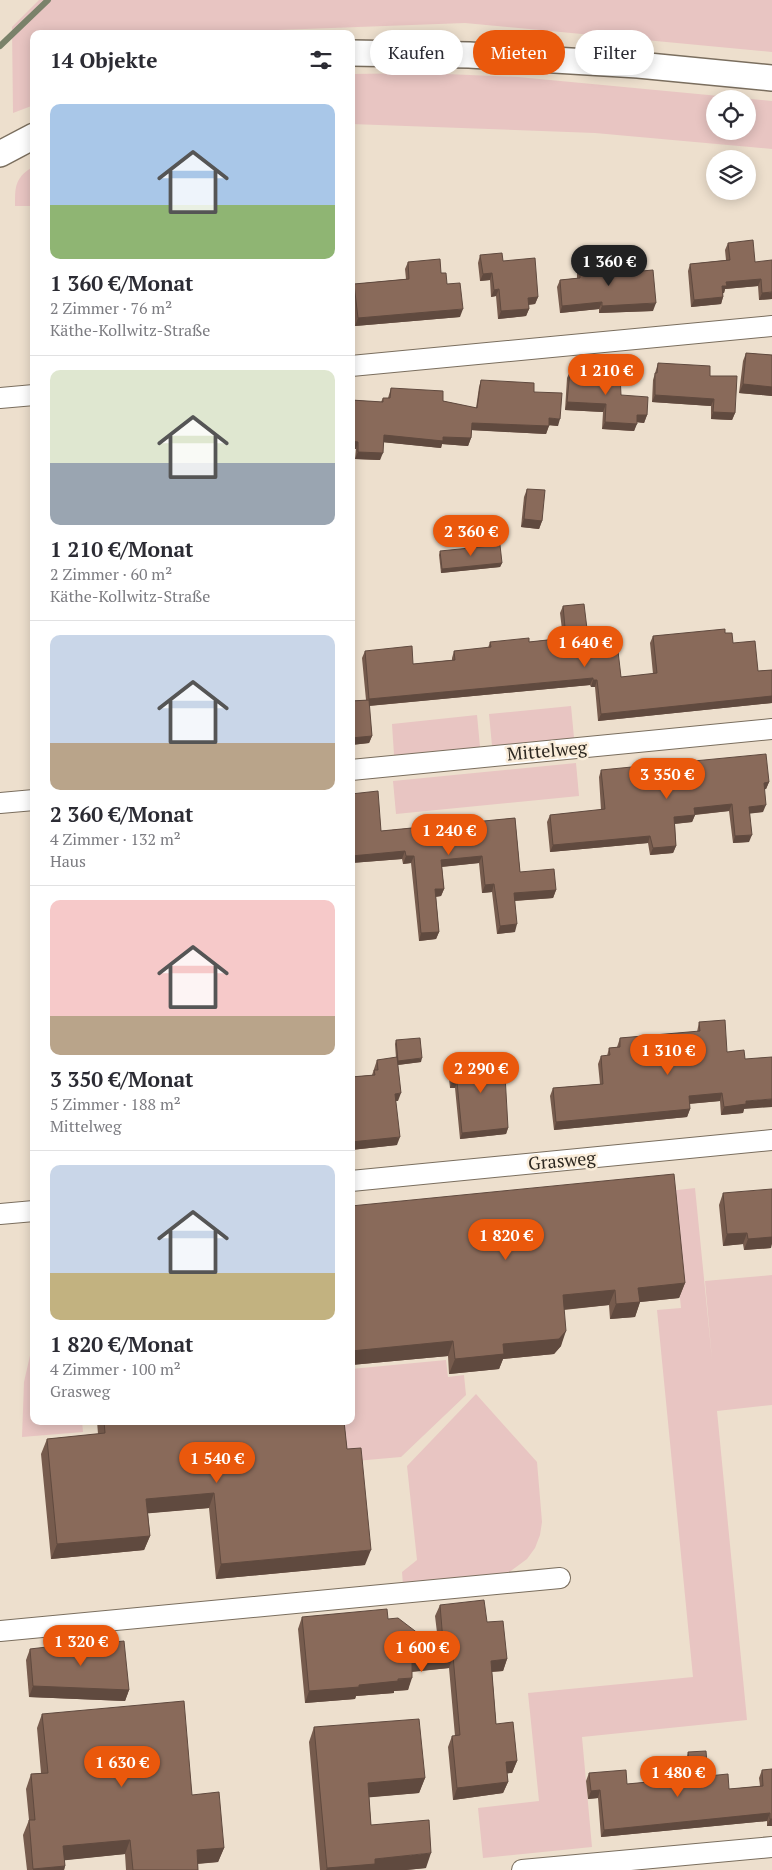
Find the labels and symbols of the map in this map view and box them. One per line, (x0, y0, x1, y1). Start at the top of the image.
pin: 1 360 € (563, 244, 655, 287)
pin: 1 210 € (560, 354, 652, 396)
pin: 2 360 € (425, 514, 517, 557)
pin: 1 640 € (539, 626, 631, 668)
street label: Mittelweg (506, 735, 588, 765)
pin: 3 350 € (621, 758, 713, 800)
pin: 1 240 € (403, 814, 495, 856)
pin: 1 310 € (622, 1034, 714, 1076)
pin: 2 290 € (435, 1052, 527, 1094)
street label: Grasweg (527, 1145, 597, 1175)
pin: 1 820 € (460, 1218, 552, 1261)
pin: 1 540 € (171, 1442, 263, 1484)
pin: 1 320 € (35, 1624, 127, 1667)
pin: 1 600 € (376, 1630, 468, 1673)
pin: 1 630 € (76, 1746, 168, 1788)
pin: 1 480 € (632, 1756, 724, 1798)

